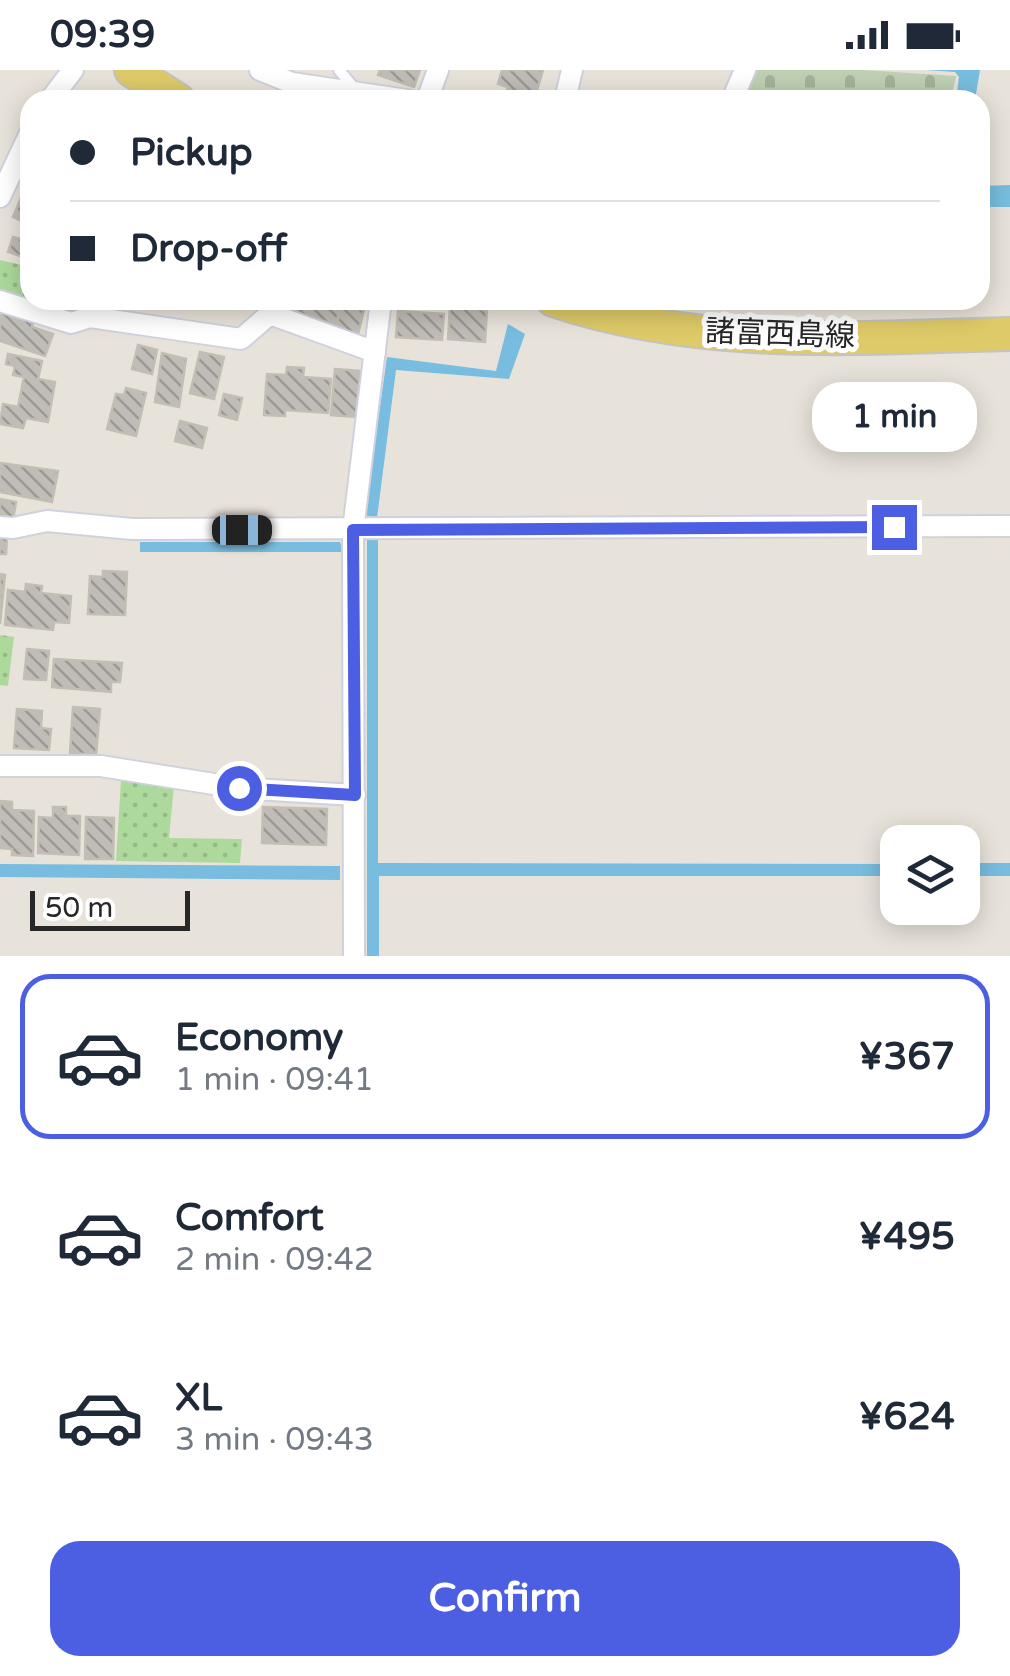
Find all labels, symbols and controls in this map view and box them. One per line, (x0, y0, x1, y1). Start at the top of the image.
text: 09:39 (50, 12, 155, 58)
text: Pickup (130, 130, 253, 176)
text: Drop-off (130, 226, 287, 272)
street label: 諸富西島線 (704, 313, 856, 355)
callout: 1 min (812, 382, 976, 452)
text: 1 min (852, 398, 937, 436)
route end (872, 505, 917, 550)
car (212, 515, 272, 545)
route start (217, 766, 262, 811)
map controls (880, 825, 980, 925)
button: layers (880, 825, 980, 925)
scale bar (30, 886, 190, 930)
text: 50 m (45, 891, 113, 925)
icon: car (55, 1012, 145, 1102)
text: Economy (175, 1015, 343, 1061)
text: ¥367 (858, 1034, 955, 1080)
text: 1 min · 09:41 (175, 1061, 374, 1099)
icon: car (55, 1192, 145, 1282)
text: Comfort (175, 1195, 324, 1241)
text: ¥495 (858, 1214, 955, 1260)
text: 2 min · 09:42 (175, 1241, 374, 1279)
icon: car (55, 1372, 145, 1462)
text: XL (175, 1375, 222, 1421)
text: ¥624 (858, 1394, 955, 1440)
text: 3 min · 09:43 (175, 1421, 374, 1459)
button: Confirm (50, 1541, 960, 1656)

